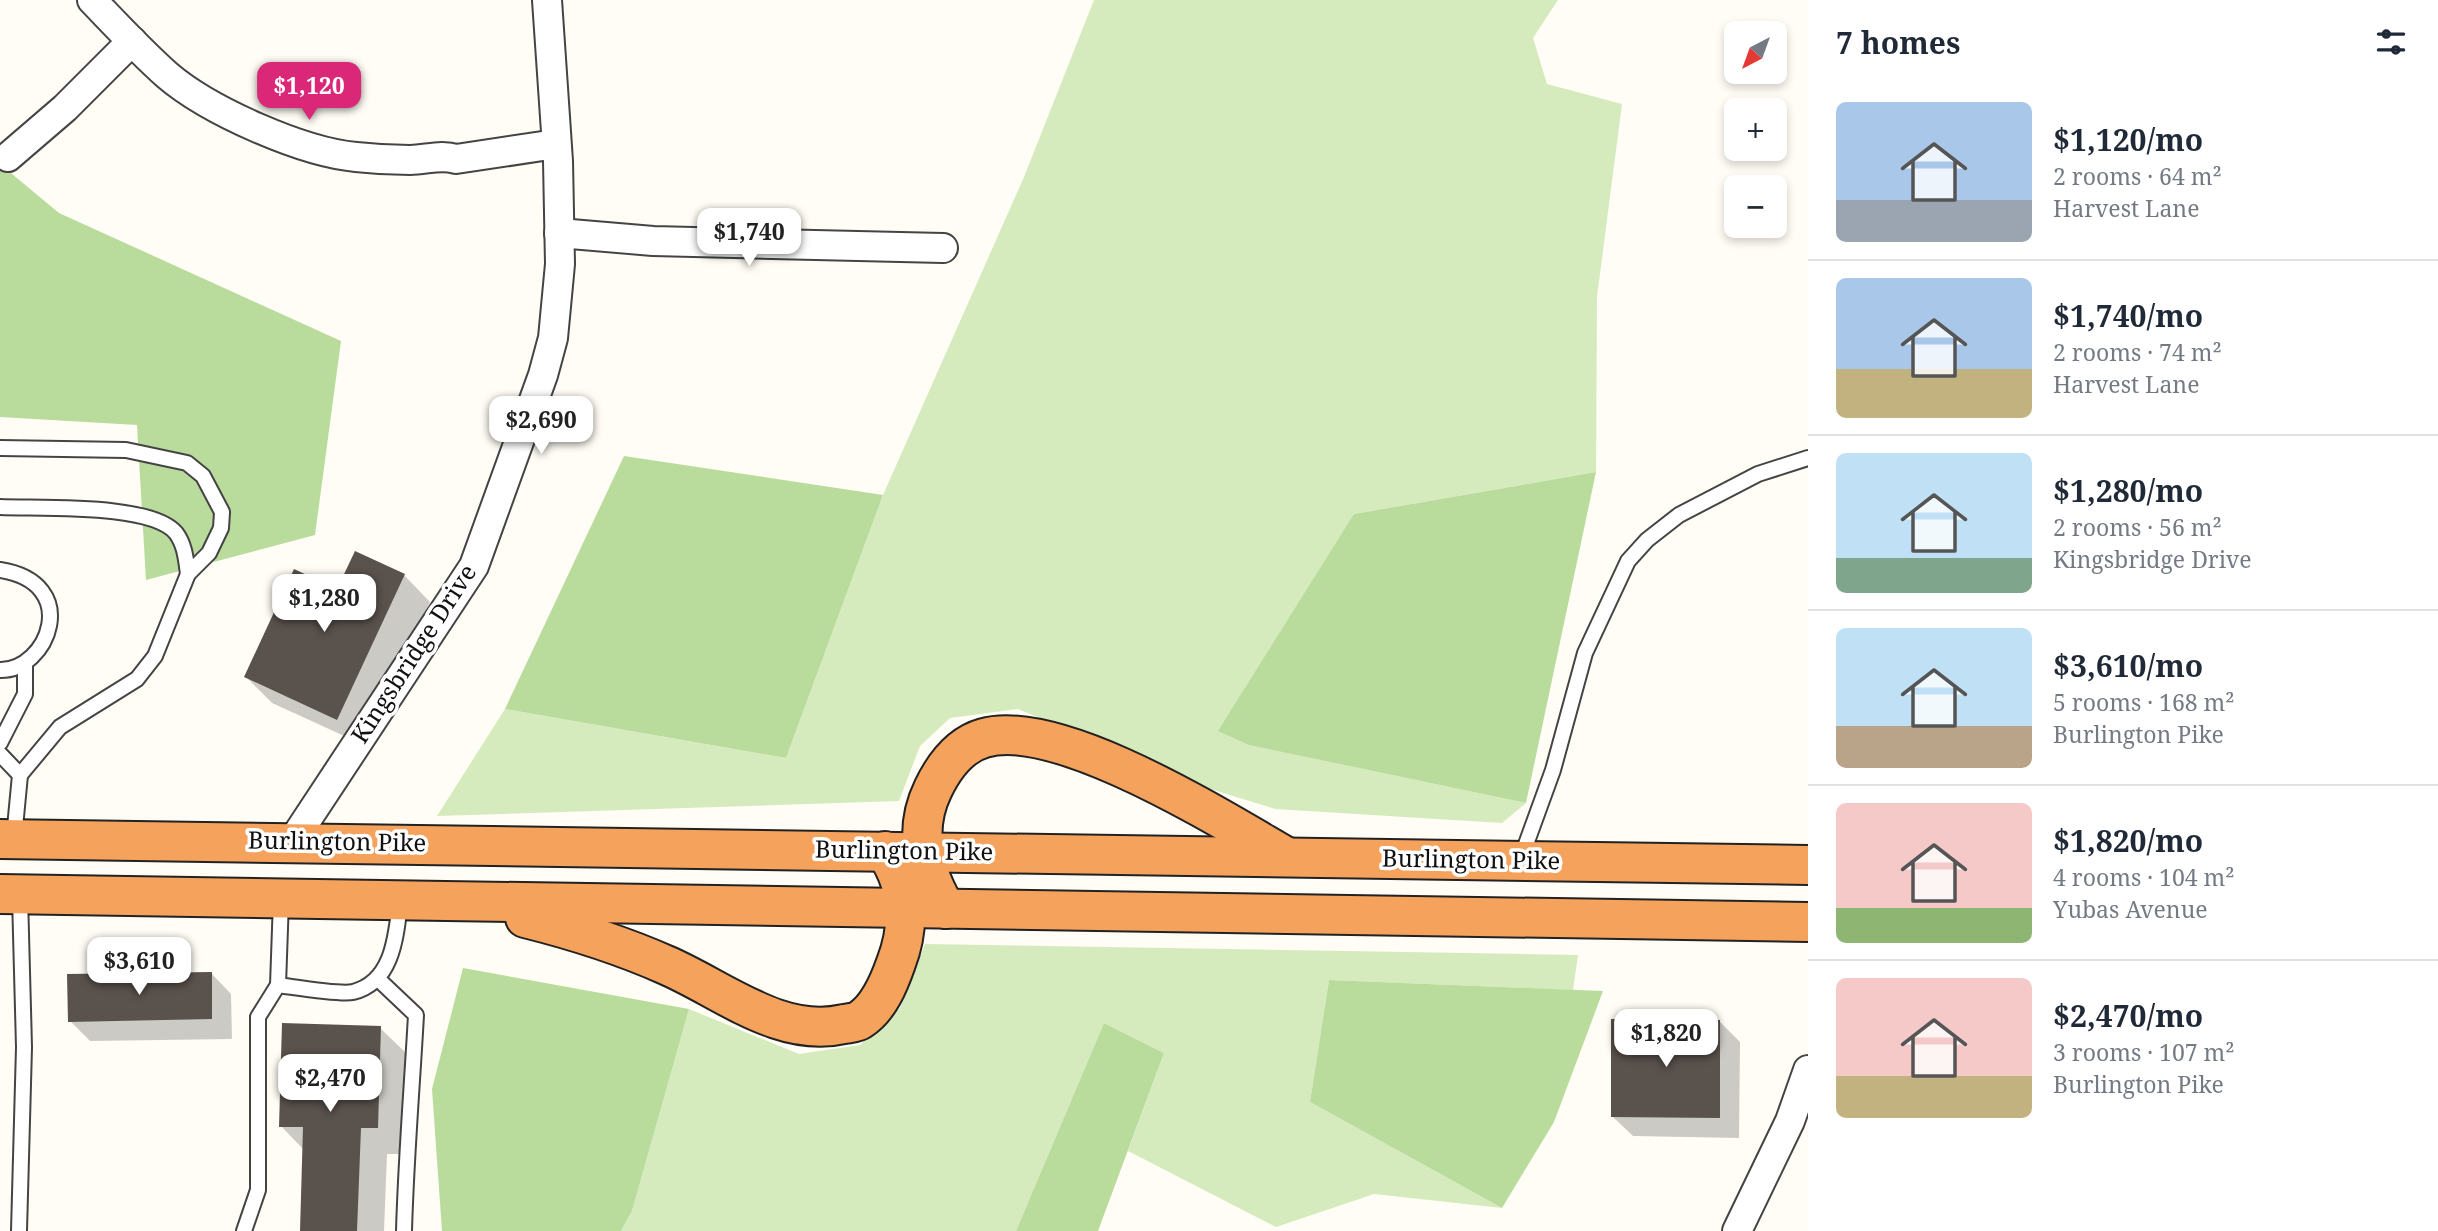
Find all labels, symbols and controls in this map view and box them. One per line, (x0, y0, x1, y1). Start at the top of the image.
north arrow (1724, 21, 1787, 84)
map controls (1724, 21, 1787, 238)
text: 7 homes (1836, 22, 1960, 63)
icon: filters (2372, 23, 2410, 61)
pin: $1,120 (252, 62, 366, 122)
text: $1,120 (273, 69, 345, 101)
button: + (1724, 98, 1787, 161)
text: $1,120/mo (2053, 119, 2203, 160)
icon: home (1892, 130, 1976, 214)
text: 2 rooms · 64 m² (2053, 160, 2222, 192)
button: − (1724, 175, 1787, 238)
text: Harvest Lane (2053, 192, 2200, 224)
pin: $1,740 (692, 208, 806, 268)
text: $1,740 (713, 215, 785, 247)
text: $1,740/mo (2053, 295, 2203, 336)
icon: home (1892, 306, 1976, 390)
text: 2 rooms · 74 m² (2053, 336, 2222, 368)
text: Harvest Lane (2053, 368, 2200, 400)
pin: $2,690 (484, 396, 598, 456)
text: $2,690 (505, 403, 577, 435)
text: $1,280/mo (2053, 470, 2203, 511)
icon: home (1892, 481, 1976, 565)
text: 2 rooms · 56 m² (2053, 511, 2222, 543)
text: Kingsbridge Drive (2053, 543, 2252, 575)
street label: Kingsbridge Drive (342, 557, 483, 749)
pin: $1,280 (267, 574, 381, 634)
text: $1,280 (288, 581, 360, 613)
text: $3,610/mo (2053, 645, 2203, 686)
icon: home (1892, 656, 1976, 740)
text: 5 rooms · 168 m² (2053, 686, 2235, 718)
text: Burlington Pike (2053, 718, 2224, 750)
text: $1,820/mo (2053, 820, 2203, 861)
street label: Burlington Pike (248, 822, 426, 859)
street label: Burlington Pike (815, 831, 993, 868)
icon: home (1892, 831, 1976, 915)
street label: Burlington Pike (1382, 840, 1560, 877)
text: 4 rooms · 104 m² (2053, 861, 2235, 893)
text: Yubas Avenue (2053, 893, 2208, 925)
pin: $3,610 (82, 937, 196, 997)
text: $3,610 (103, 944, 175, 976)
text: $2,470/mo (2053, 995, 2203, 1036)
icon: home (1892, 1006, 1976, 1090)
pin: $1,820 (1609, 1010, 1723, 1069)
text: $1,820 (1630, 1016, 1702, 1048)
text: 3 rooms · 107 m² (2053, 1036, 2235, 1068)
pin: $2,470 (273, 1054, 387, 1114)
text: $2,470 (294, 1061, 366, 1093)
text: Burlington Pike (2053, 1068, 2224, 1100)

